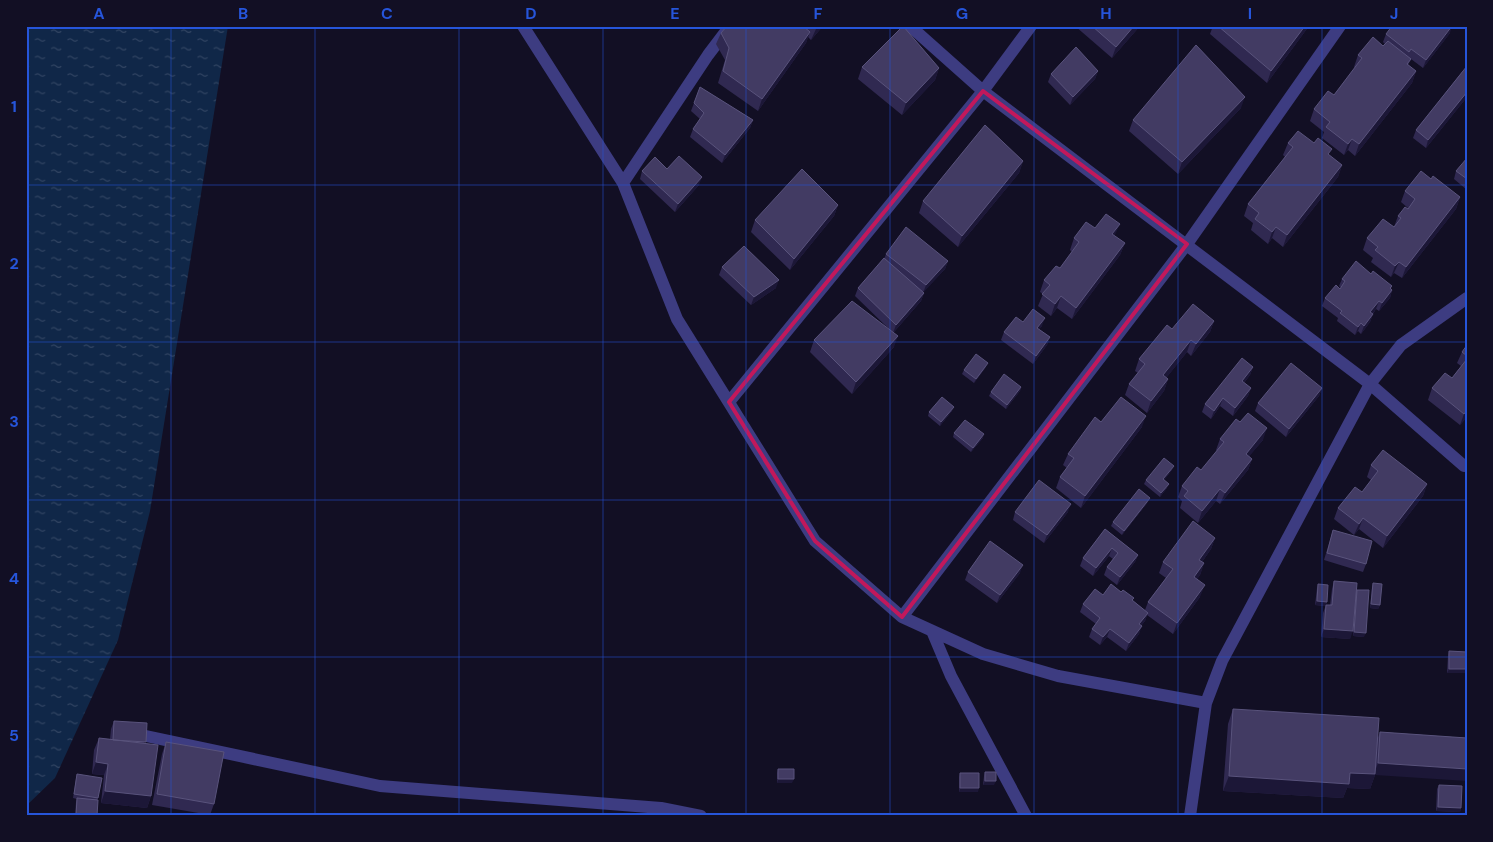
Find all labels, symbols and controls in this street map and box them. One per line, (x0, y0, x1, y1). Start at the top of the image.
text: A (93, 3, 105, 24)
text: B (238, 3, 248, 24)
text: C (381, 3, 393, 24)
text: D (525, 3, 537, 24)
text: E (670, 3, 680, 24)
text: F (814, 3, 823, 24)
text: G (956, 3, 968, 24)
text: H (1100, 3, 1112, 24)
text: I (1248, 3, 1252, 24)
text: J (1390, 3, 1398, 24)
text: 1 (11, 96, 17, 117)
text: 2 (9, 253, 19, 274)
text: 3 (9, 411, 19, 432)
text: 4 (9, 568, 19, 589)
text: 5 (9, 725, 19, 746)

